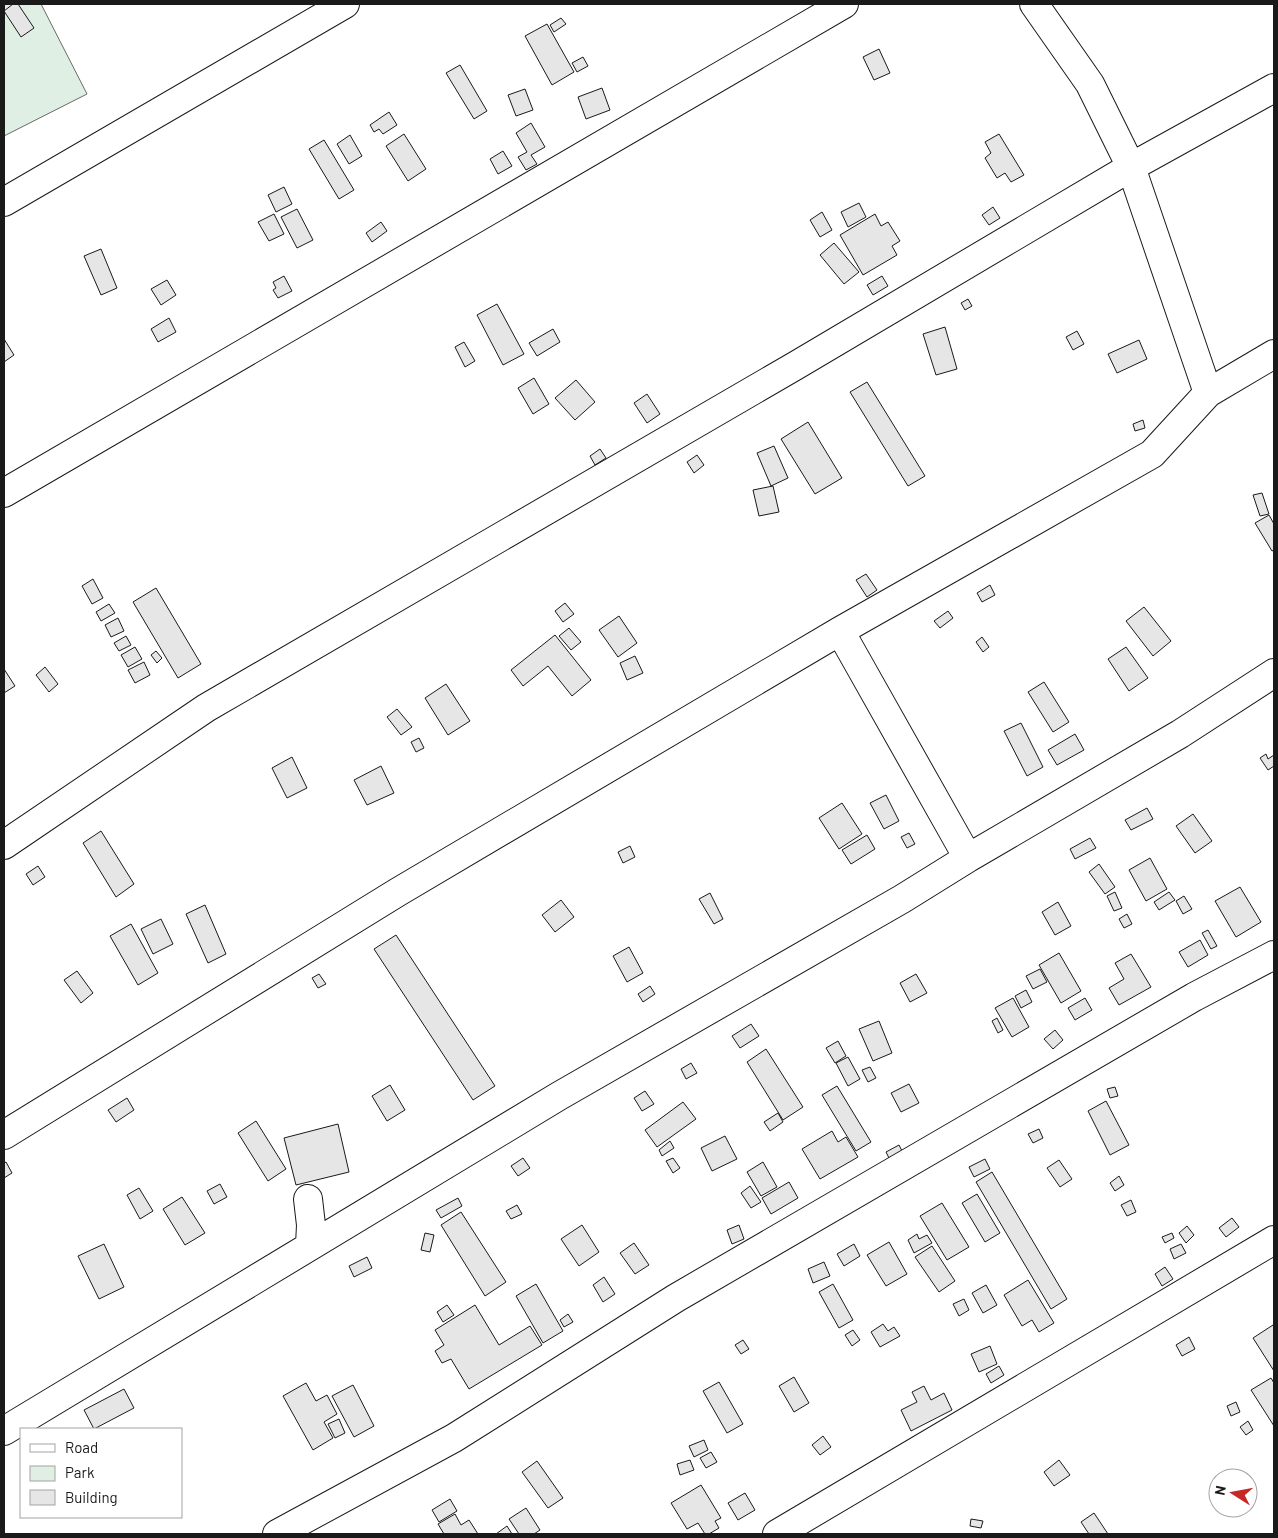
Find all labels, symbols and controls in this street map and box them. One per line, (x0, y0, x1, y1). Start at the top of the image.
legend (20, 1428, 182, 1518)
text: Road (65, 1438, 98, 1456)
text: Park (65, 1463, 95, 1481)
north arrow (1208, 1468, 1258, 1518)
text: N (1211, 1484, 1229, 1497)
text: Building (65, 1488, 118, 1506)

